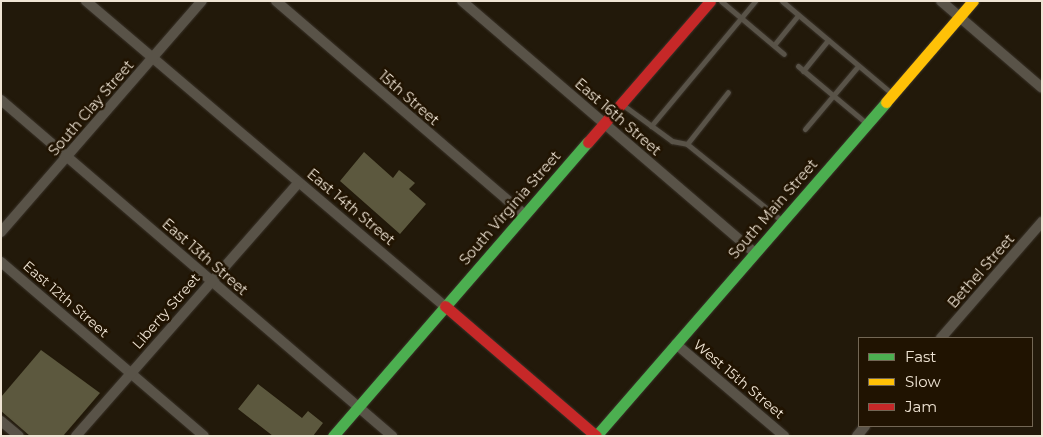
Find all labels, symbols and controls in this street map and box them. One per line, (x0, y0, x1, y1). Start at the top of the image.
street label: South Clay Street (45, 57, 137, 159)
street label: 15th Street (376, 67, 442, 129)
street label: East 16th Street (572, 75, 664, 159)
street label: South Virginia Street (456, 148, 564, 268)
street label: South Main Street (725, 156, 821, 262)
street label: East 14th Street (304, 165, 398, 249)
street label: East 13th Street (159, 215, 251, 299)
street label: Bethel Street (944, 231, 1018, 311)
street label: East 12th Street (20, 257, 112, 341)
street label: Liberty Street (129, 270, 203, 352)
street label: West 15th Street (690, 336, 788, 422)
legend (858, 337, 1033, 427)
text: Fast (905, 347, 936, 366)
text: Slow (905, 372, 941, 391)
text: Jam (905, 397, 937, 416)

